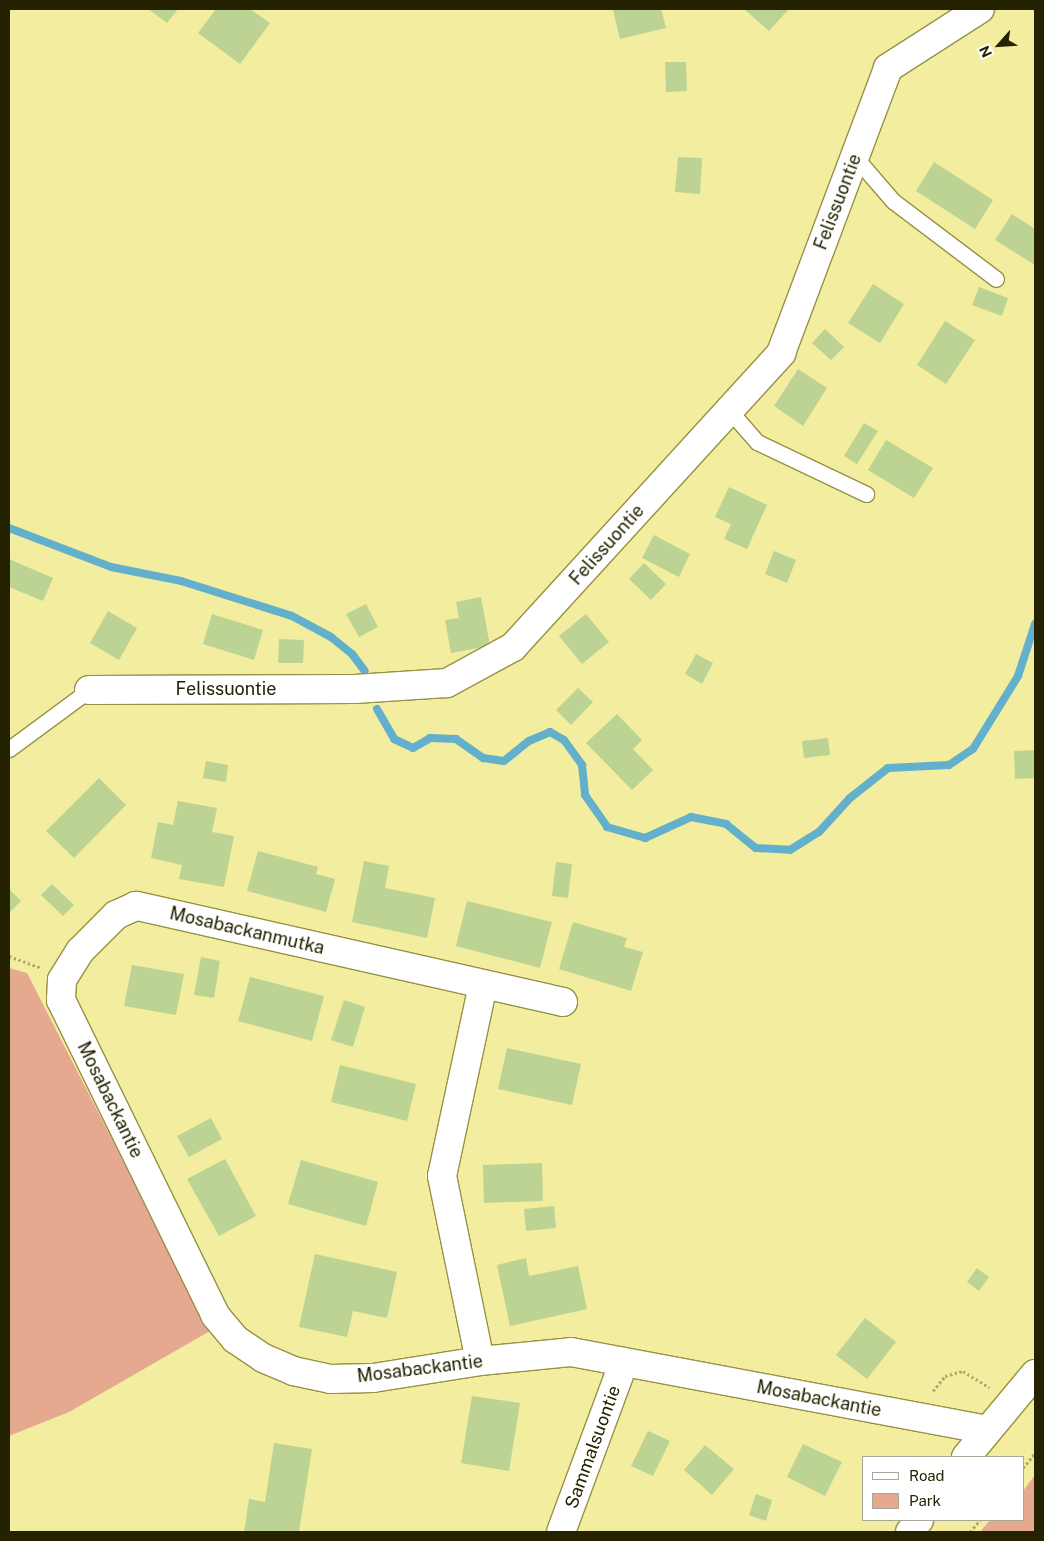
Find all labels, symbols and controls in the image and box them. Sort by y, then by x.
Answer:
north arrow [974,20,1024,70]
text: N [976,43,995,60]
street label: Felissuontie [810,151,866,253]
street label: Felissuontie [565,500,649,590]
street label: Felissuontie [176,678,276,700]
street label: Mosabackanmutka [167,903,327,959]
street label: Mosabackantie [73,1038,147,1162]
street label: Mosabackantie [356,1351,484,1387]
street label: Mosabackantie [755,1376,883,1422]
street label: Sammalsuontie [561,1382,625,1512]
legend [862,1456,1024,1521]
text: Road [909,1467,945,1484]
text: Park [909,1492,941,1509]

